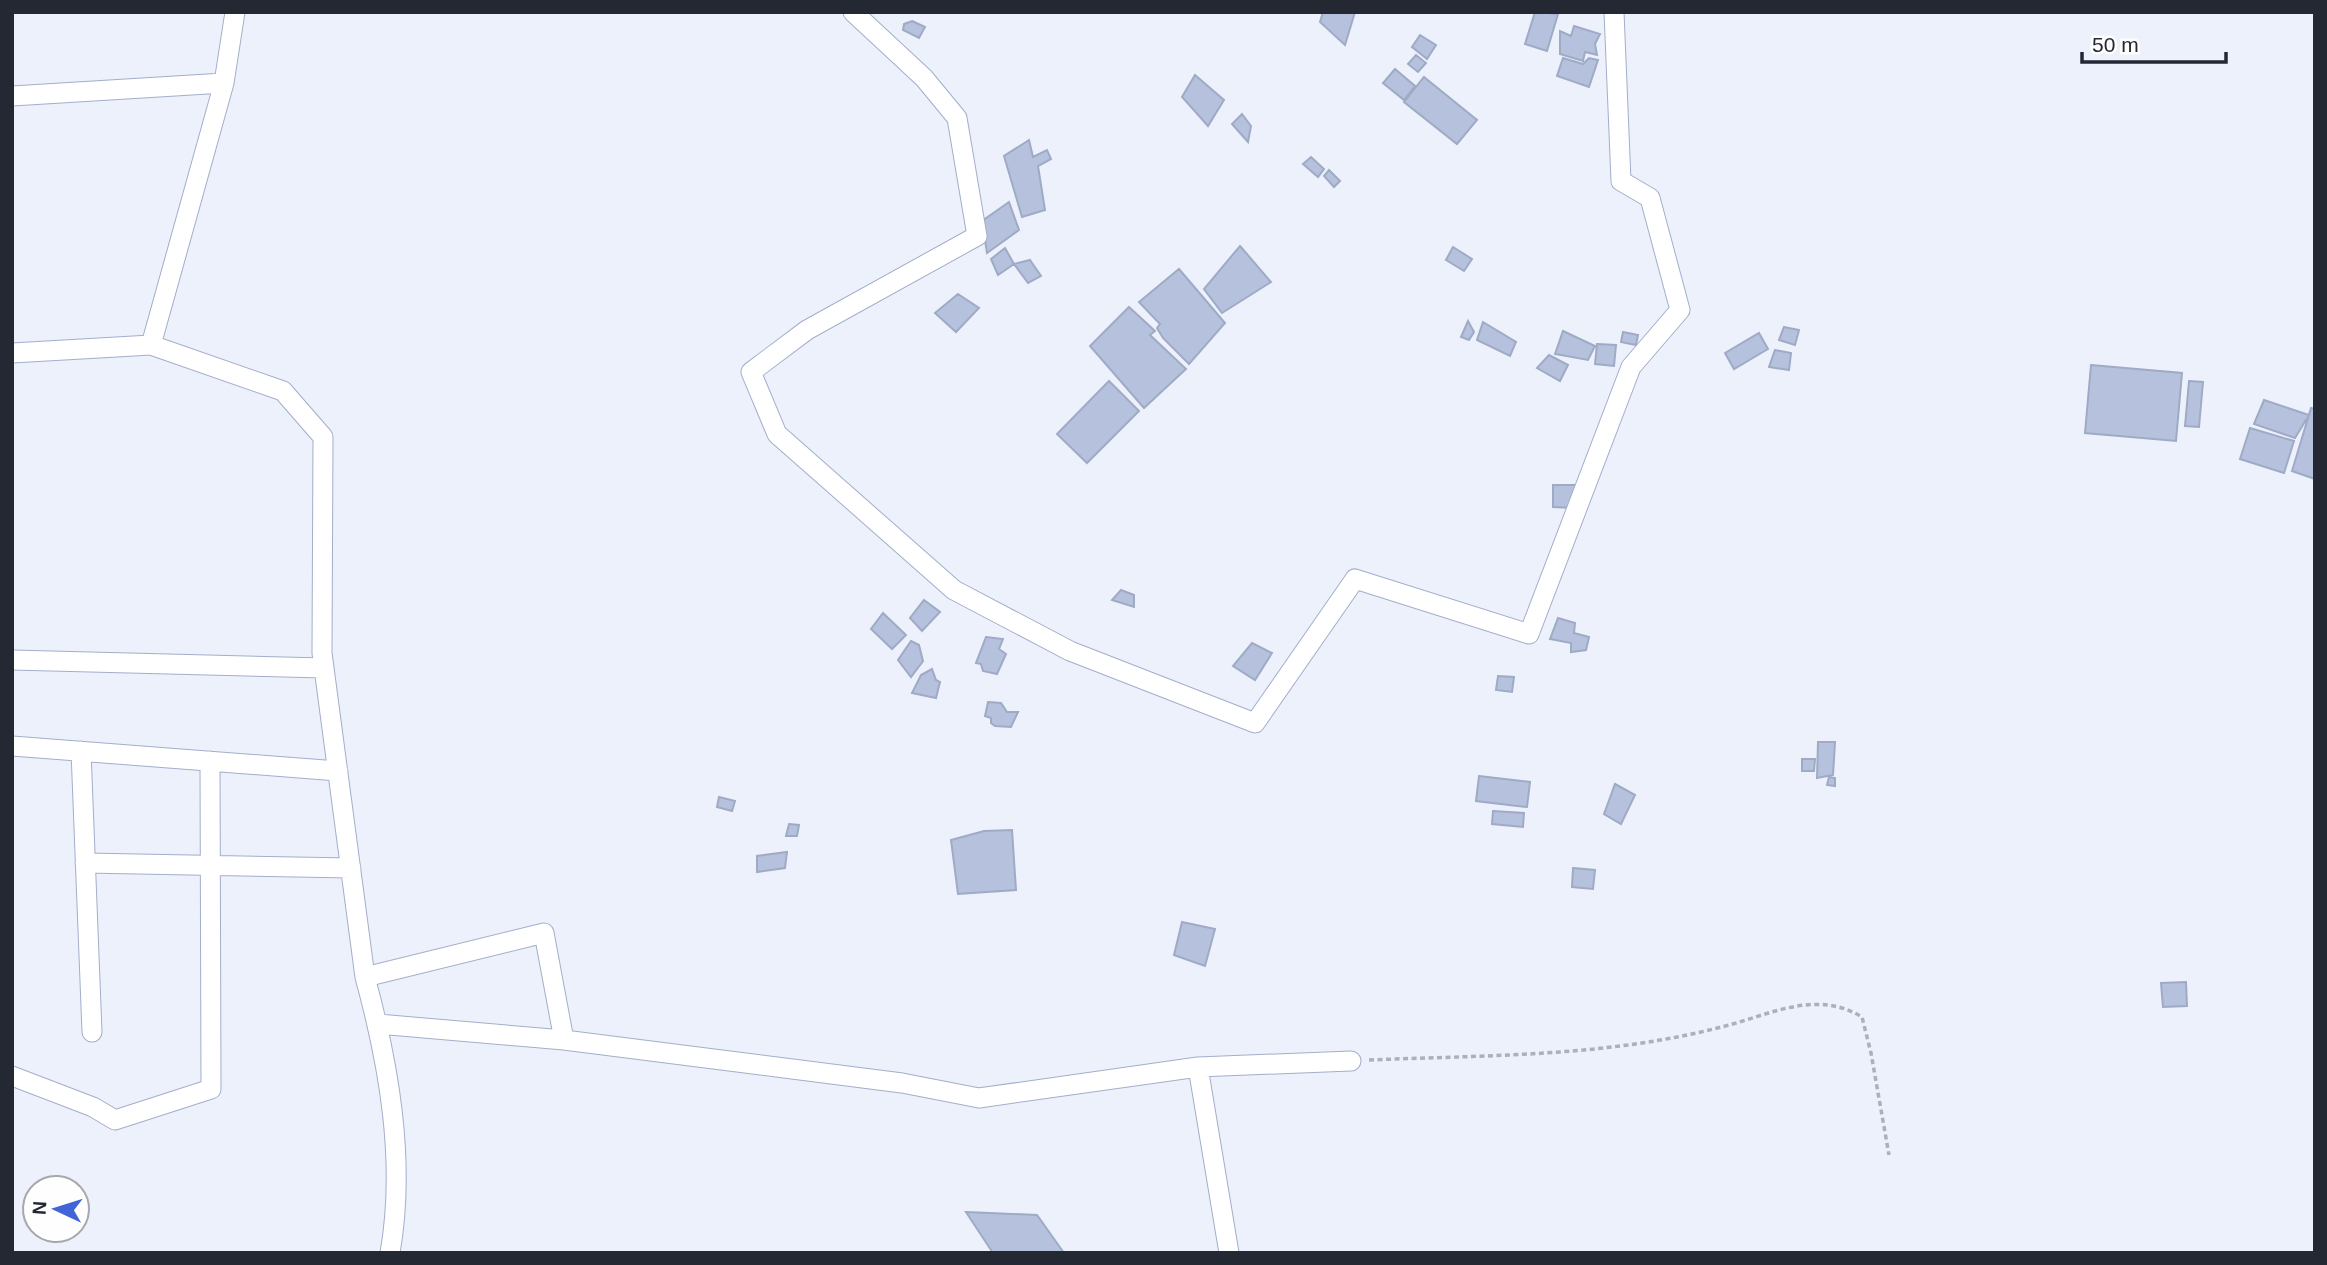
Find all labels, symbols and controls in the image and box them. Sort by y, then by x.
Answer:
scale bar [2082,21,2226,65]
text: 50 m [2092,33,2139,56]
north arrow [21,1174,91,1244]
text: N [29,1200,50,1215]

